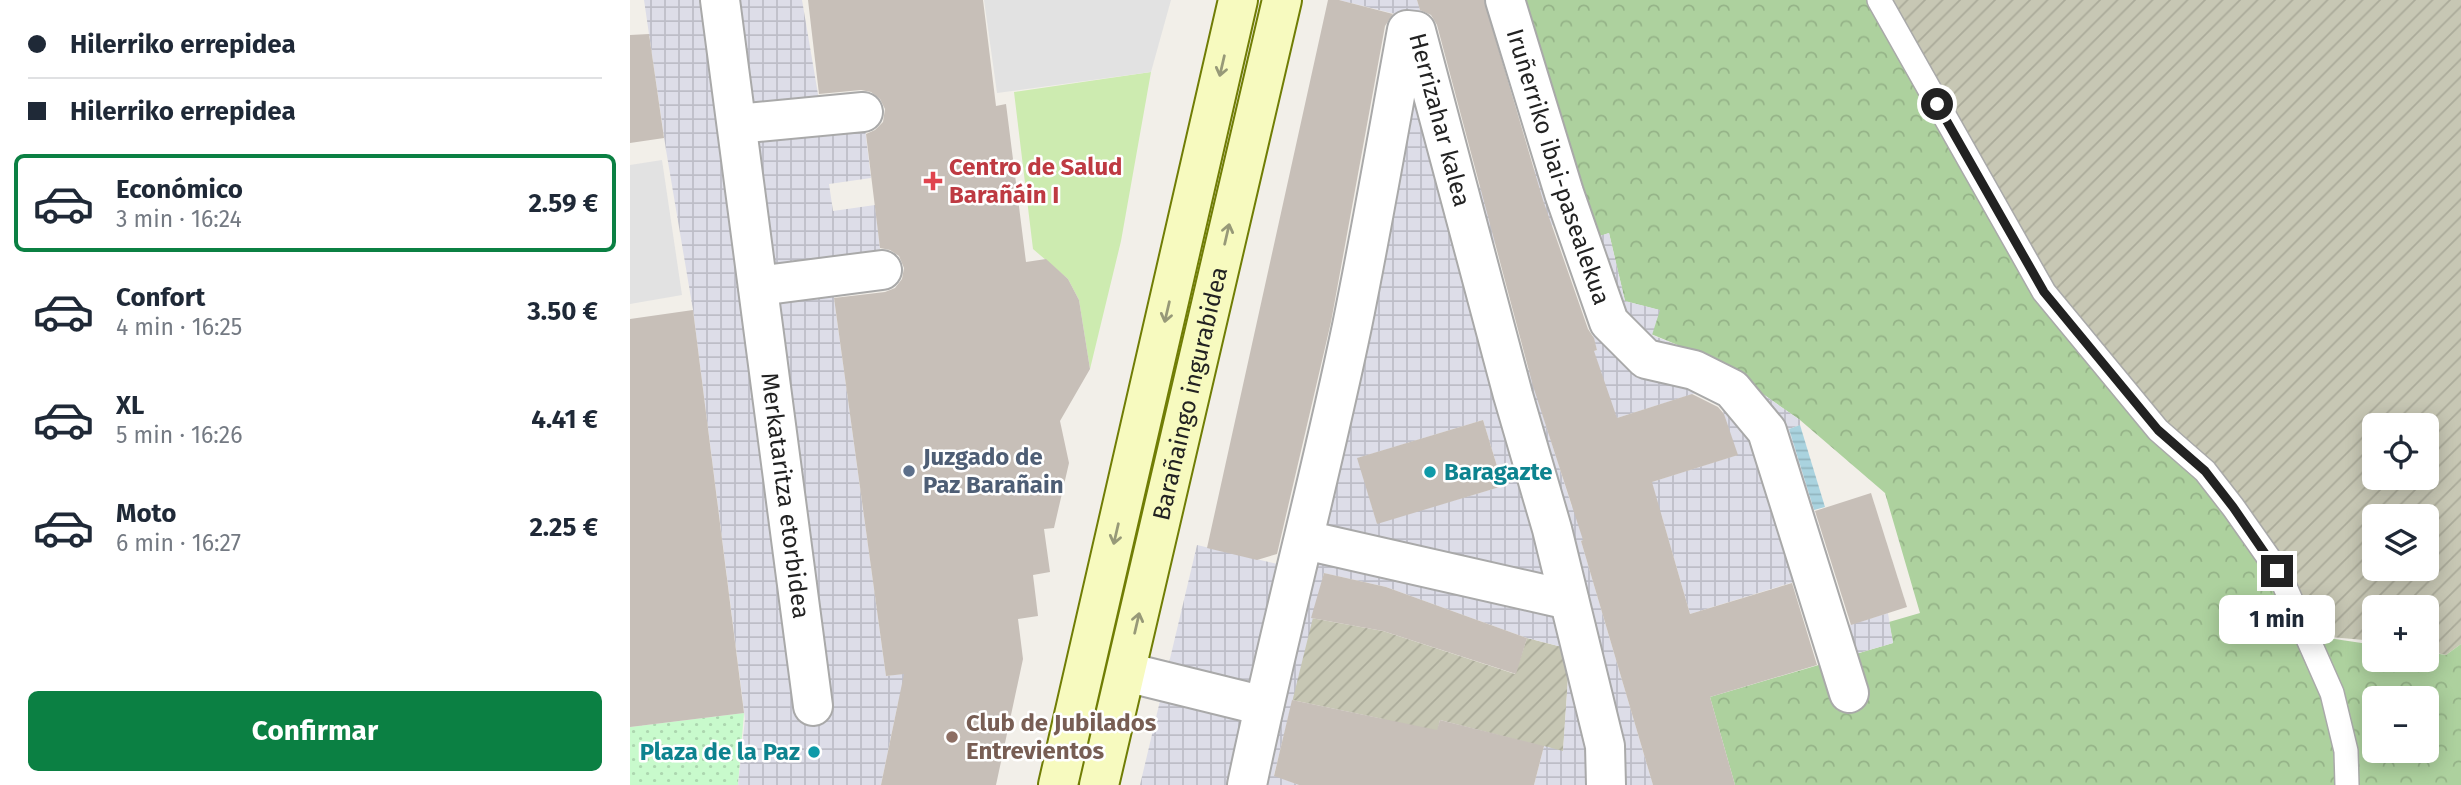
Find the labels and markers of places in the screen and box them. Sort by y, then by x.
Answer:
place label: Centro de Salud Barañáin I [949,153,1123,209]
marker: Centro de Salud Barañáin I [923,171,943,191]
place label: Juzgado de Paz Barañain [922,443,1064,499]
place label: Baragazte [1444,458,1553,486]
marker: Juzgado de Paz Barañain [901,463,917,479]
marker: Baragazte [1422,464,1438,480]
place label: Club de Jubilados Entrevientos [966,709,1157,765]
marker: Club de Jubilados Entrevientos [944,729,960,745]
place label: Plaza de la Paz [640,738,800,766]
marker: Plaza de la Paz [806,744,822,760]

